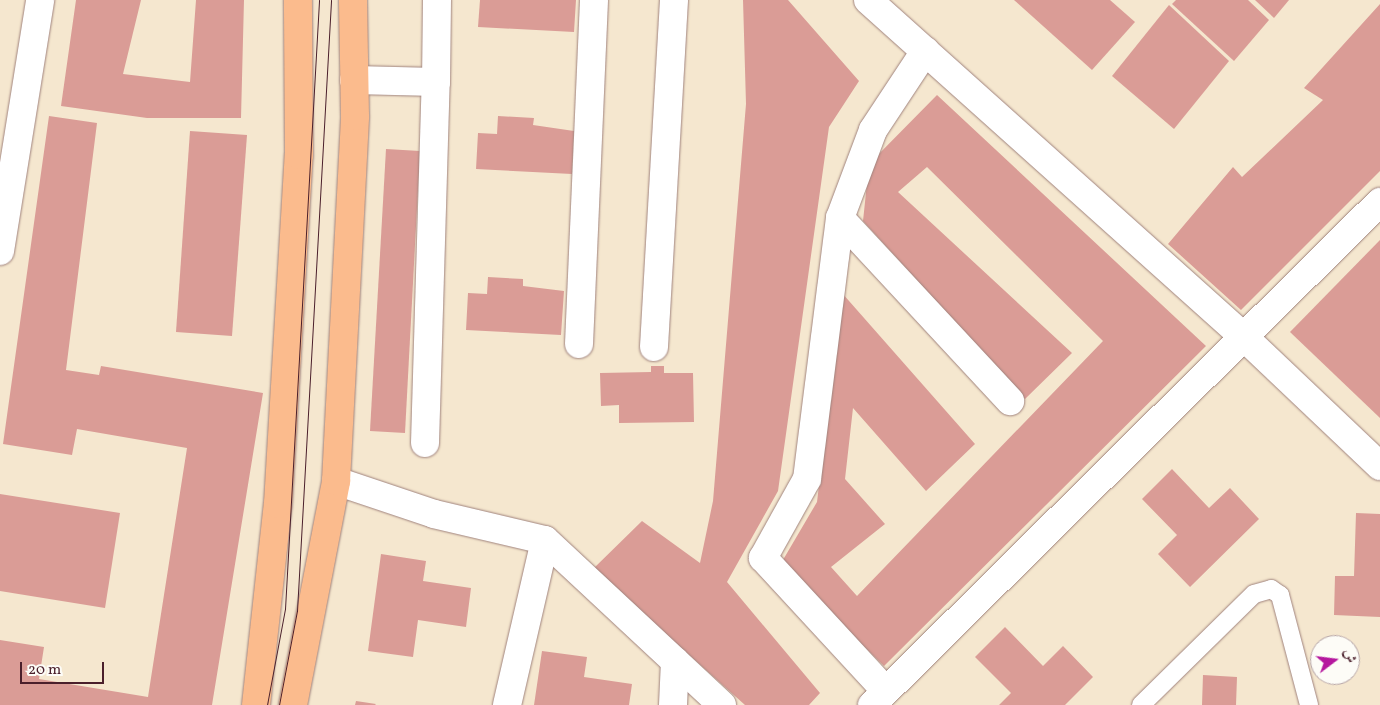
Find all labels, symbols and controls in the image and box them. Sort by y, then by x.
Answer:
north arrow [1310,635,1360,685]
text: ش [1338,647,1360,665]
scale bar [22,652,106,684]
text: 20 m [28,660,61,681]

